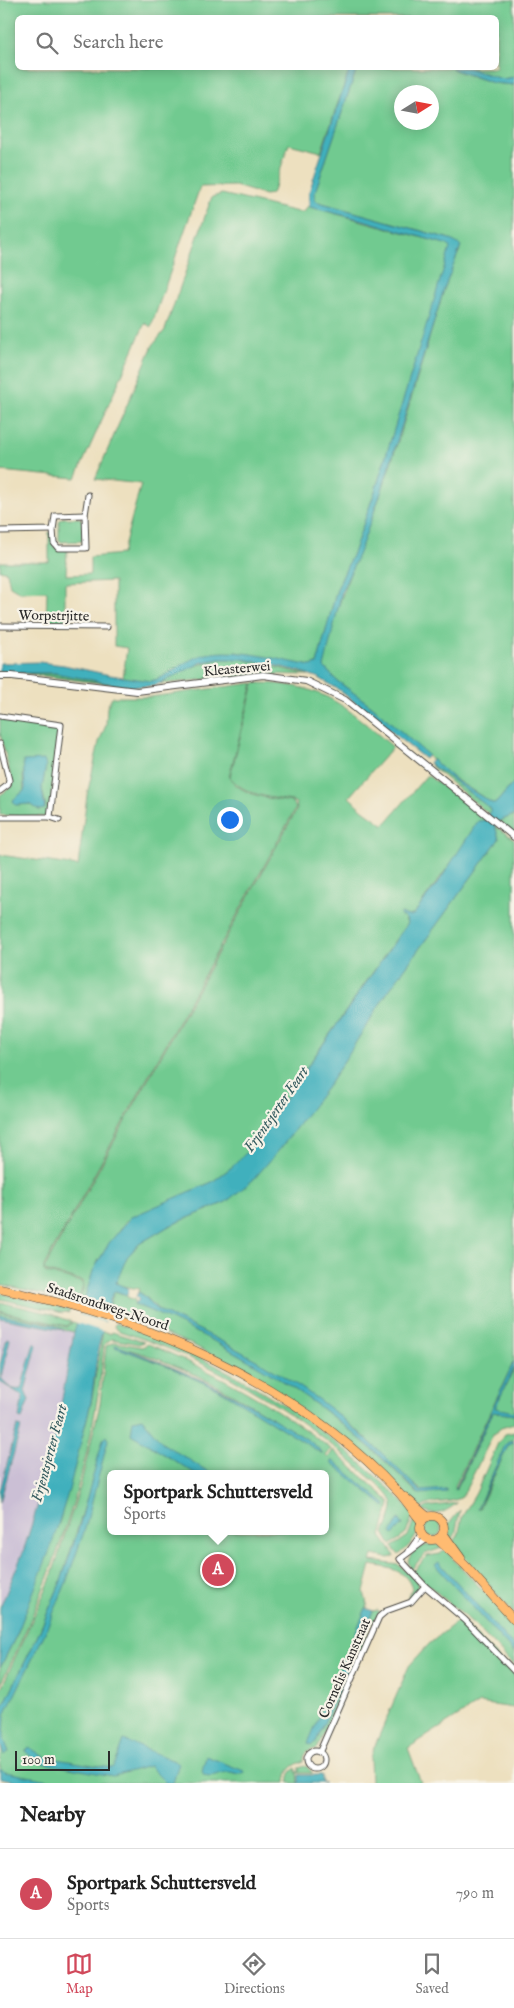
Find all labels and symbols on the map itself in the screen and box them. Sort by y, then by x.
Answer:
north arrow [394,85,439,130]
street label: Worpstrjitte [18,606,90,626]
street label: Kleasterwei [203,657,271,681]
your location [217,807,243,833]
water label: Frjentsjerter Feart [240,1062,314,1156]
street label: Stadsrondweg-Noord [45,1279,171,1335]
water label: Frjentsjerter Feart [27,1401,72,1504]
pin: A [202,1551,234,1589]
street label: Cornelis Kanstraat [315,1615,375,1721]
scale bar [15,1748,110,1771]

